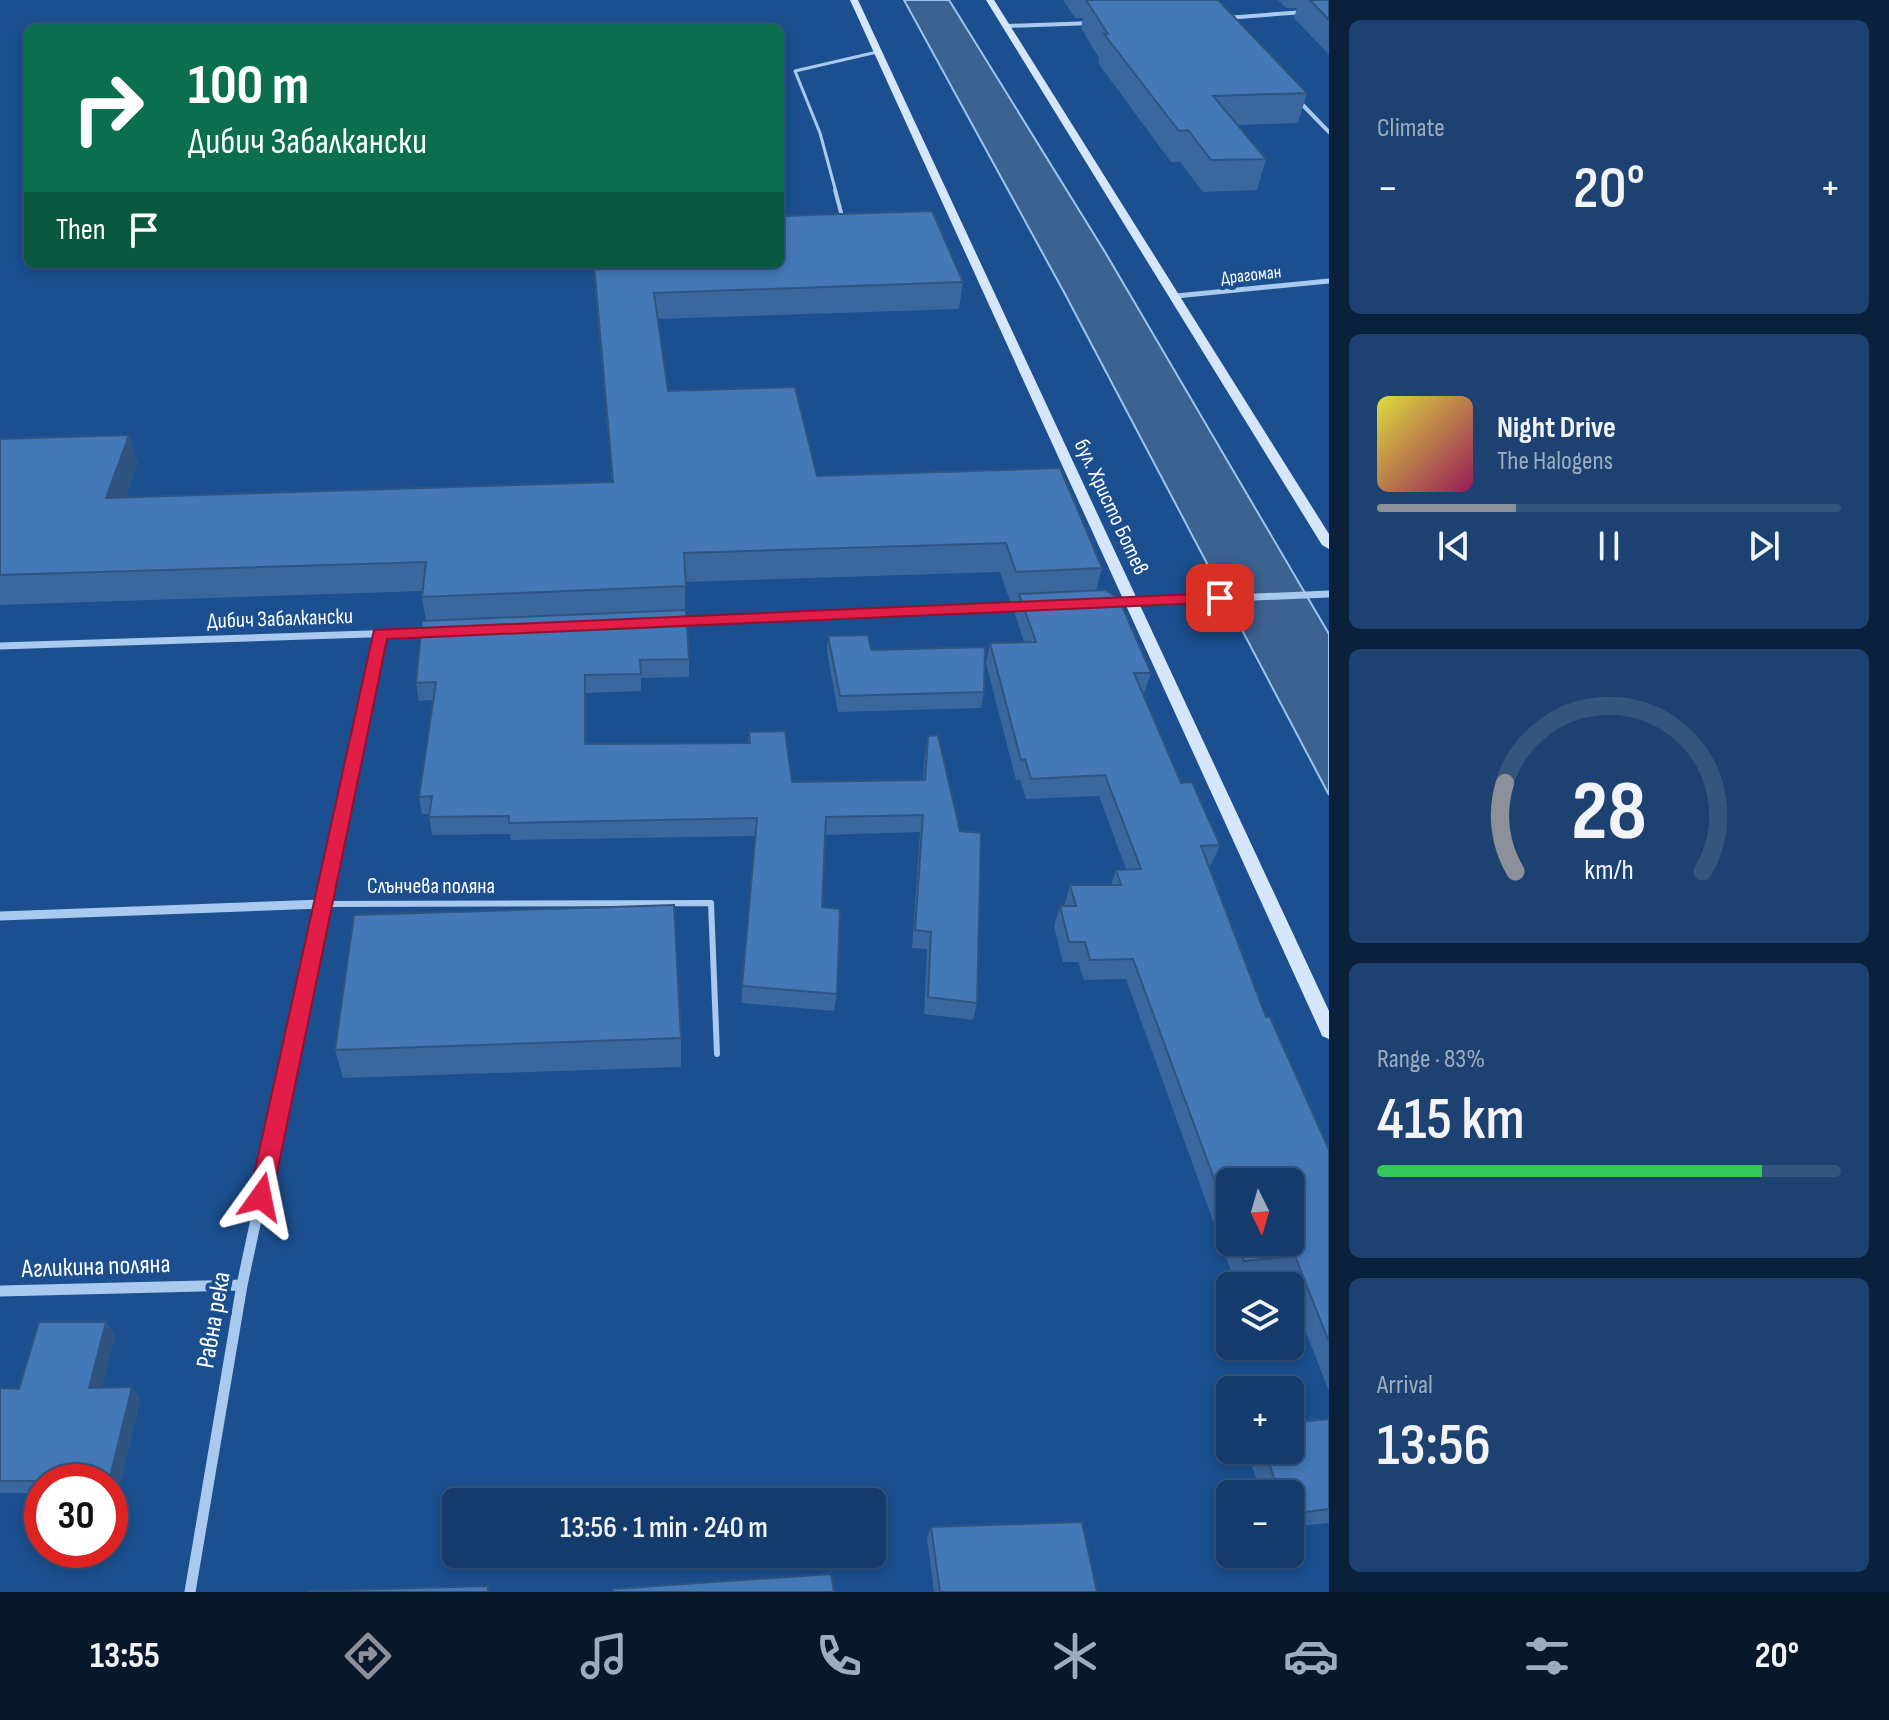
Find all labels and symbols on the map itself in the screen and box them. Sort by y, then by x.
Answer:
street label: Драгоман [1220,261,1282,289]
street label: бул. Христо Ботев [1068,435,1154,579]
pin [1186,564,1254,632]
street label: Дибич Забалкански [207,603,353,635]
street label: Слънчева поляна [367,873,495,900]
position arrow [219,1155,303,1239]
north arrow [1216,1168,1304,1256]
street label: Агликина поляна [20,1249,171,1285]
street label: Равна река [190,1269,238,1371]
speed limit sign: 30 [24,1464,128,1568]

